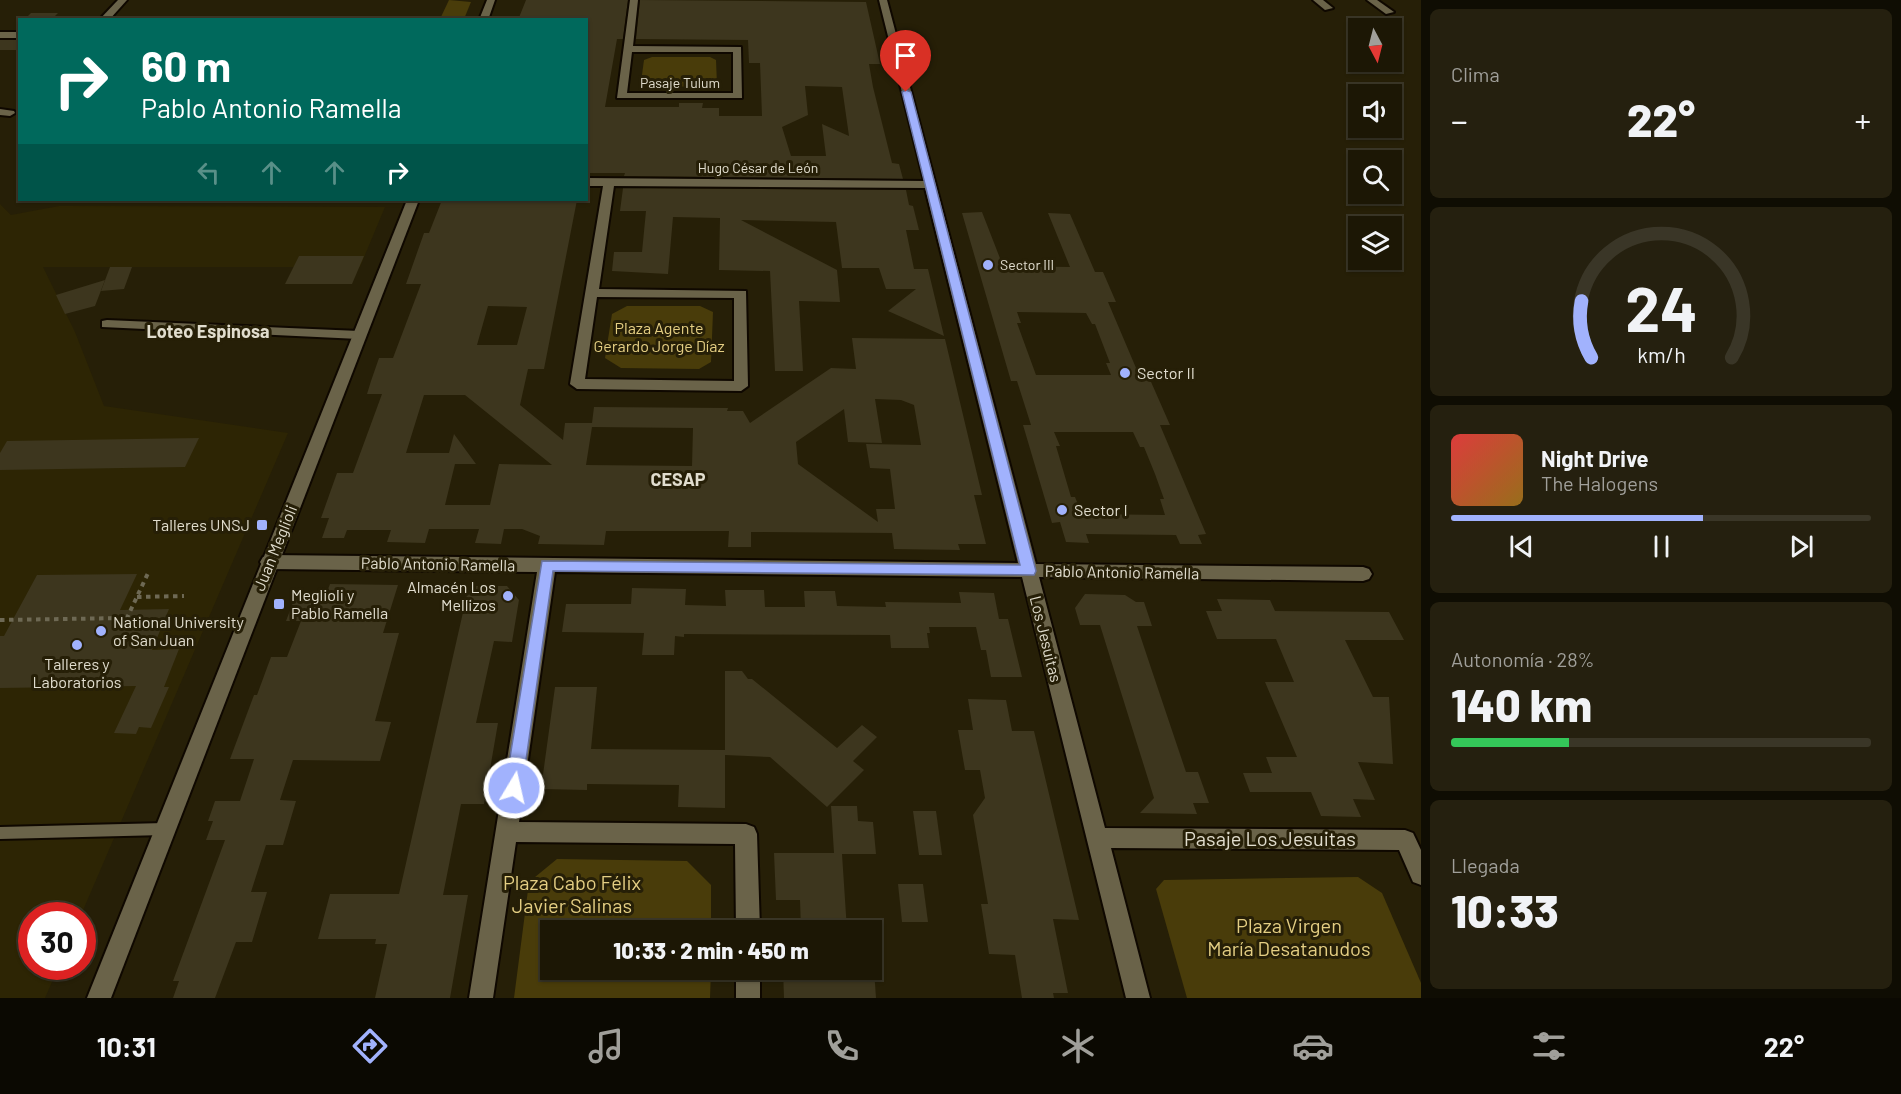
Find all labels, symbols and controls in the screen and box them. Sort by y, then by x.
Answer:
north arrow [1348,18,1402,72]
map controls [1348,18,1402,270]
pin [880,30,931,92]
icon: arrive [889,39,922,72]
text: 60 m [141,40,231,90]
icon: right [42,42,120,120]
text: Clima [1451,62,1500,86]
street label: Pasaje Tulum [640,74,720,91]
button: sound [1348,84,1402,138]
text: Pablo Antonio Ramella [141,91,401,123]
text: 22° [1627,92,1695,146]
text: − [1451,100,1468,140]
text: + [1854,100,1871,140]
button: search [1348,150,1402,204]
icon: left [192,156,225,189]
icon: ahead [255,156,288,189]
icon: ahead [318,156,351,189]
icon: right [381,156,414,189]
street label: Hugo César de León [698,159,818,176]
button: layers [1348,216,1402,270]
place label: Sector III [1000,256,1054,273]
marker: Sector III [981,258,995,272]
text: 24 [1625,270,1697,344]
park label: Plaza Agente Gerardo Jorge Díaz [593,318,725,355]
district label: Loteo Espinosa [147,320,269,342]
text: km/h [1637,343,1685,368]
place label: Sector II [1137,363,1195,382]
marker: Sector II [1118,366,1132,380]
text: Night Drive [1541,445,1649,471]
district label: CESAP [651,468,706,490]
text: The Halogens [1541,471,1658,495]
place label: Sector I [1074,500,1128,519]
street label: Juan Meglioli [249,502,300,593]
marker: Sector I [1055,503,1069,517]
place label: Talleres UNSJ [152,515,250,534]
marker: Talleres UNSJ [255,518,269,532]
icon: previous [1505,530,1538,563]
icon: pause [1645,530,1678,563]
icon: next [1785,530,1818,563]
street label: Pablo Antonio Ramella [361,553,515,574]
street label: Pablo Antonio Ramella [1045,561,1199,582]
place label: Almacén Los Mellizos [407,577,496,614]
place label: Meglioli y Pablo Ramella [291,585,388,622]
marker: Almacén Los Mellizos [501,589,515,603]
street label: Los Jesuitas [1027,594,1066,684]
marker: Meglioli y Pablo Ramella [272,597,286,611]
place label: National University of San Juan [113,612,245,649]
marker: National University of San Juan [94,624,108,638]
marker: Talleres y Laboratorios [70,638,84,652]
text: Autonomía · 28% [1451,647,1595,671]
place label: Talleres y Laboratorios [32,654,122,691]
text: 140 km [1451,677,1592,731]
position arrow [482,756,546,820]
street label: Pasaje Los Jesuitas [1184,826,1356,850]
text: Llegada [1451,853,1520,877]
park label: Plaza Cabo Félix Javier Salinas [503,870,642,917]
text: 10:33 [1451,883,1559,937]
speed limit sign: 30 [18,902,96,980]
park label: Plaza Virgen María Desatanudos [1207,913,1371,960]
text: 10:33 · 2 min · 450 m [613,937,809,963]
icon: directions [349,1025,391,1067]
icon: music [585,1025,627,1067]
icon: phone [821,1025,863,1067]
icon: climate [1057,1025,1099,1067]
icon: car [1292,1025,1334,1067]
icon: filters [1528,1025,1570,1067]
text: 10:31 [97,1030,156,1062]
text: 22° [1764,1030,1804,1062]

